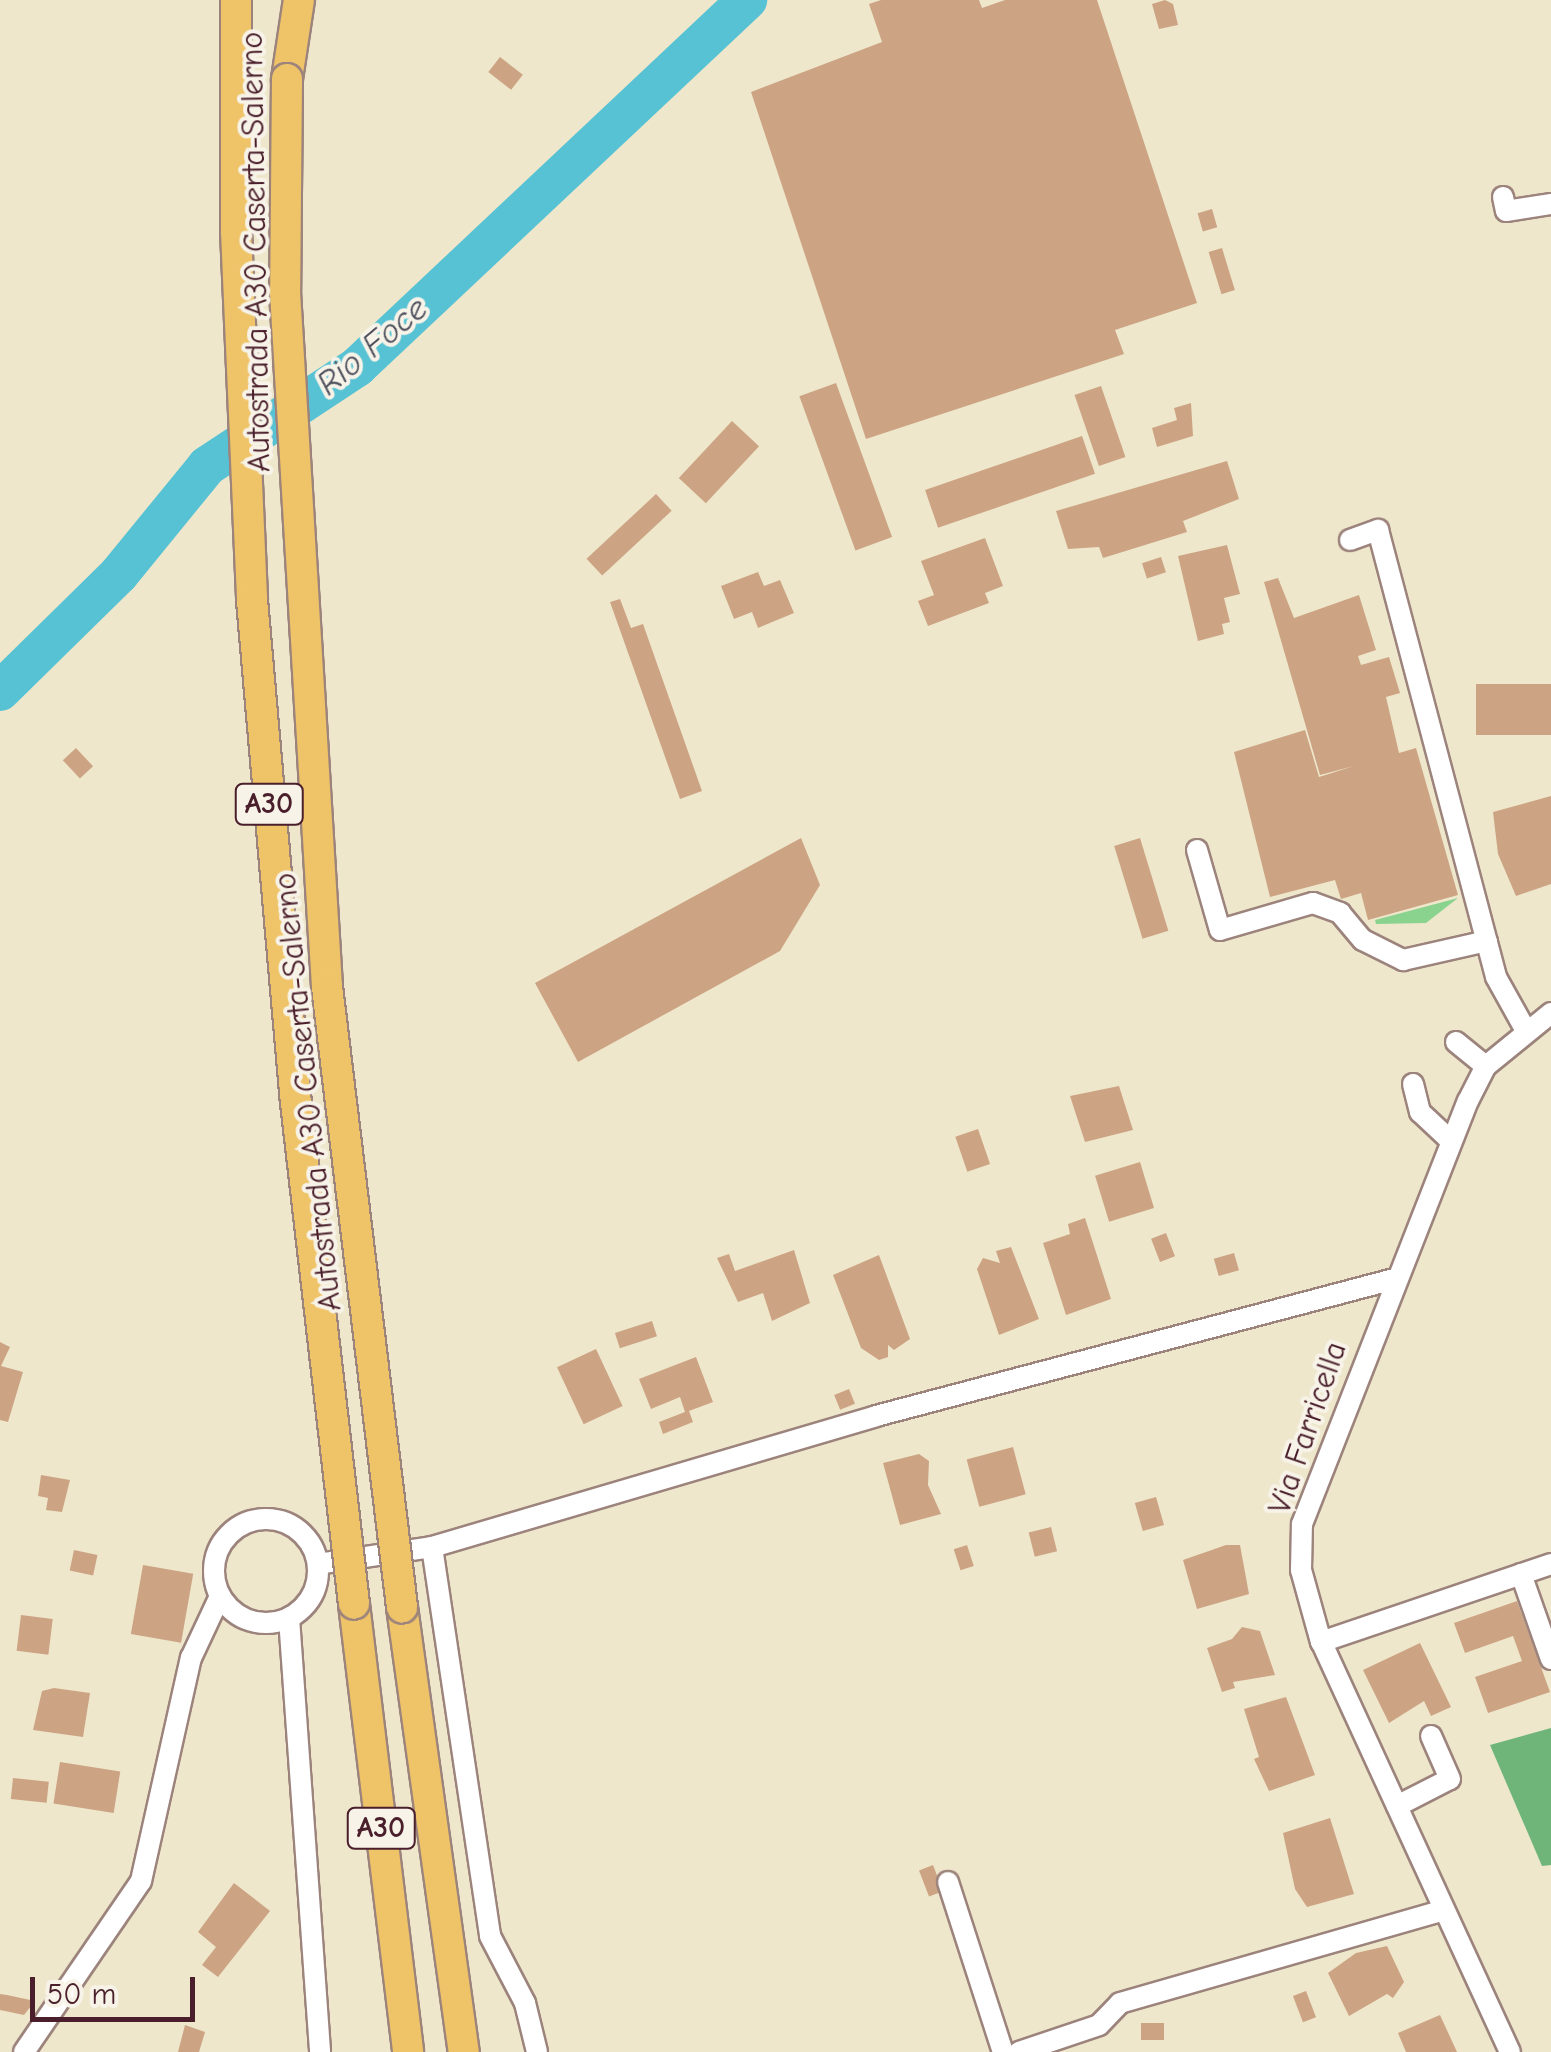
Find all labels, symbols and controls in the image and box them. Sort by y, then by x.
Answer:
street label: Autostrada A30 Caserta-Salerno [233,32,279,472]
water label: Rio Foce [308,287,436,405]
road number: A30 [234,779,304,829]
street label: Autostrada A30 Caserta-Salerno [266,871,350,1313]
street label: Via Farricella [1261,1337,1355,1519]
road number: A30 [346,1803,416,1853]
scale bar [35,1957,200,2019]
text: 50 m [47,1977,116,2012]

